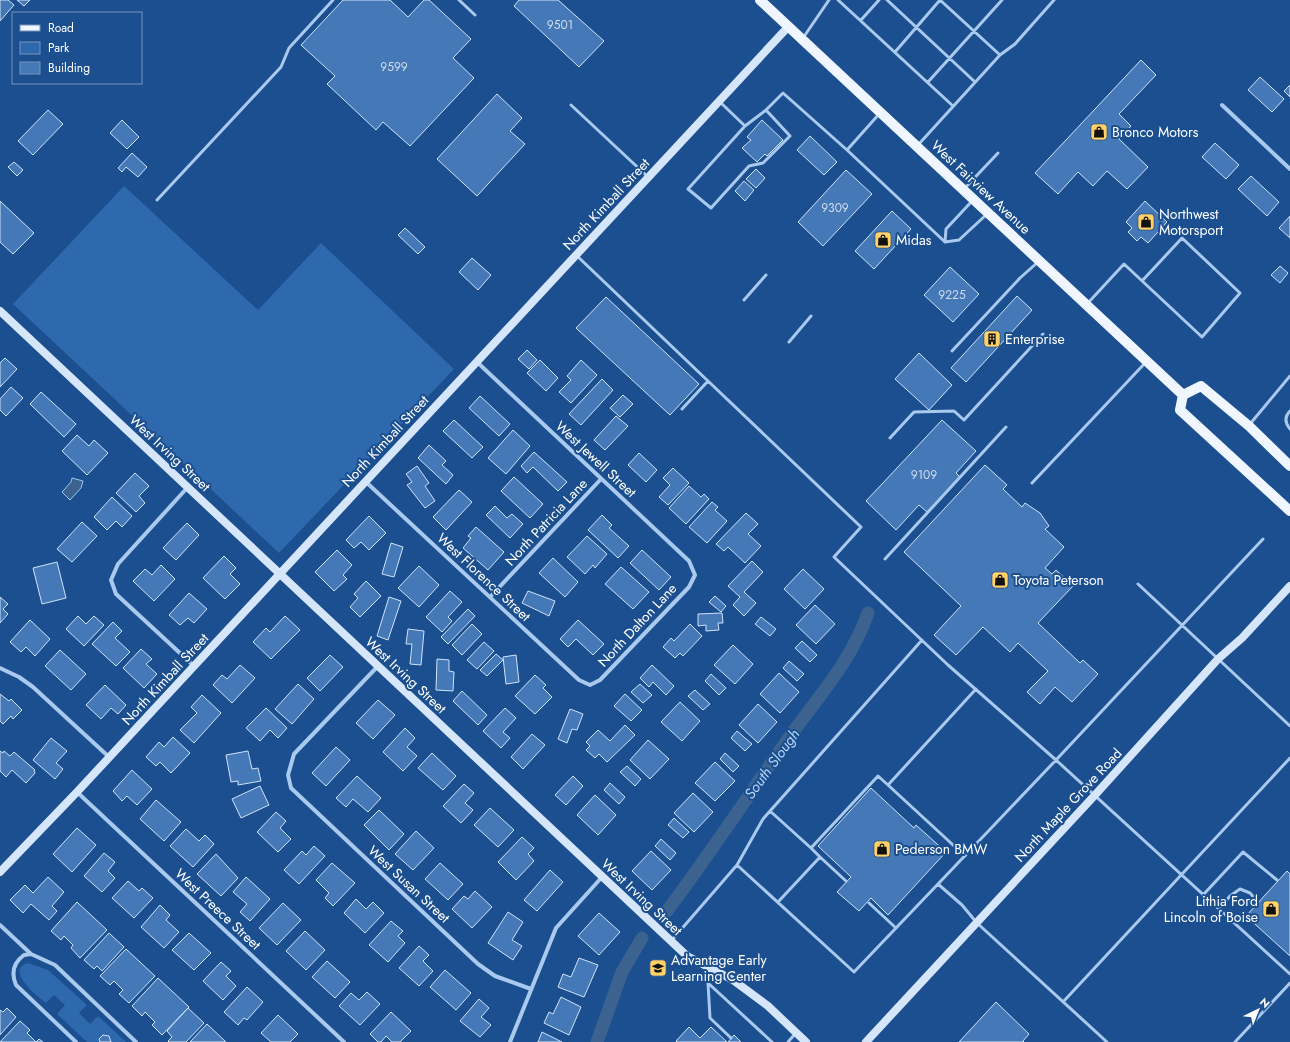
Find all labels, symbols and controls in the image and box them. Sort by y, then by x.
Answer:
legend [12,12,142,84]
house number: 9501 [547,16,573,34]
text: Road [48,19,74,37]
text: Park [48,39,70,57]
house number: 9599 [380,58,408,76]
text: Building [48,59,90,77]
shop icon: Bronco Motors [1089,122,1109,142]
place label: Bronco Motors [1112,122,1199,142]
street label: West Fairview Avenue [927,136,1035,238]
street label: North Kimball Street [558,153,654,254]
house number: 9309 [821,199,849,217]
place label: Northwest Motorsport [1159,204,1224,240]
shop icon: Northwest Motorsport [1136,212,1156,232]
shop icon: Midas [873,230,893,250]
place label: Midas [896,230,932,250]
house number: 9225 [938,286,966,304]
building icon: Enterprise [982,329,1002,349]
place label: Enterprise [1005,329,1065,349]
street label: North Kimball Street [337,390,433,491]
street label: West Irving Street [125,410,216,496]
street label: West Jewell Street [551,416,641,502]
house number: 9109 [911,466,937,484]
street label: North Patricia Lane [500,474,592,570]
street label: West Florence Street [433,528,536,626]
shop icon: Toyota Peterson [990,570,1010,590]
place label: Toyota Peterson [1013,570,1104,590]
street label: North Dalton Lane [593,579,681,671]
street label: North Kimball Street [117,628,213,729]
street label: West Irving Street [361,632,452,718]
water label: South Slough [739,724,805,804]
street label: North Maple Grove Road [1010,744,1126,866]
shop icon: Pederson BMW [872,839,892,859]
place label: Pederson BMW [895,839,987,859]
street label: West Susan Street [364,841,455,928]
street label: West Irving Street [597,854,688,940]
street label: West Preece Street [171,864,266,955]
place label: Lithia Ford Lincoln of Boise [1164,891,1258,927]
shop icon: Lithia Ford Lincoln of Boise [1261,899,1281,919]
place label: Advantage Early Learning Center [671,950,767,986]
school or university icon: Advantage Early Learning Center [648,958,668,978]
north arrow [1238,990,1278,1030]
text: N [1256,994,1273,1012]

